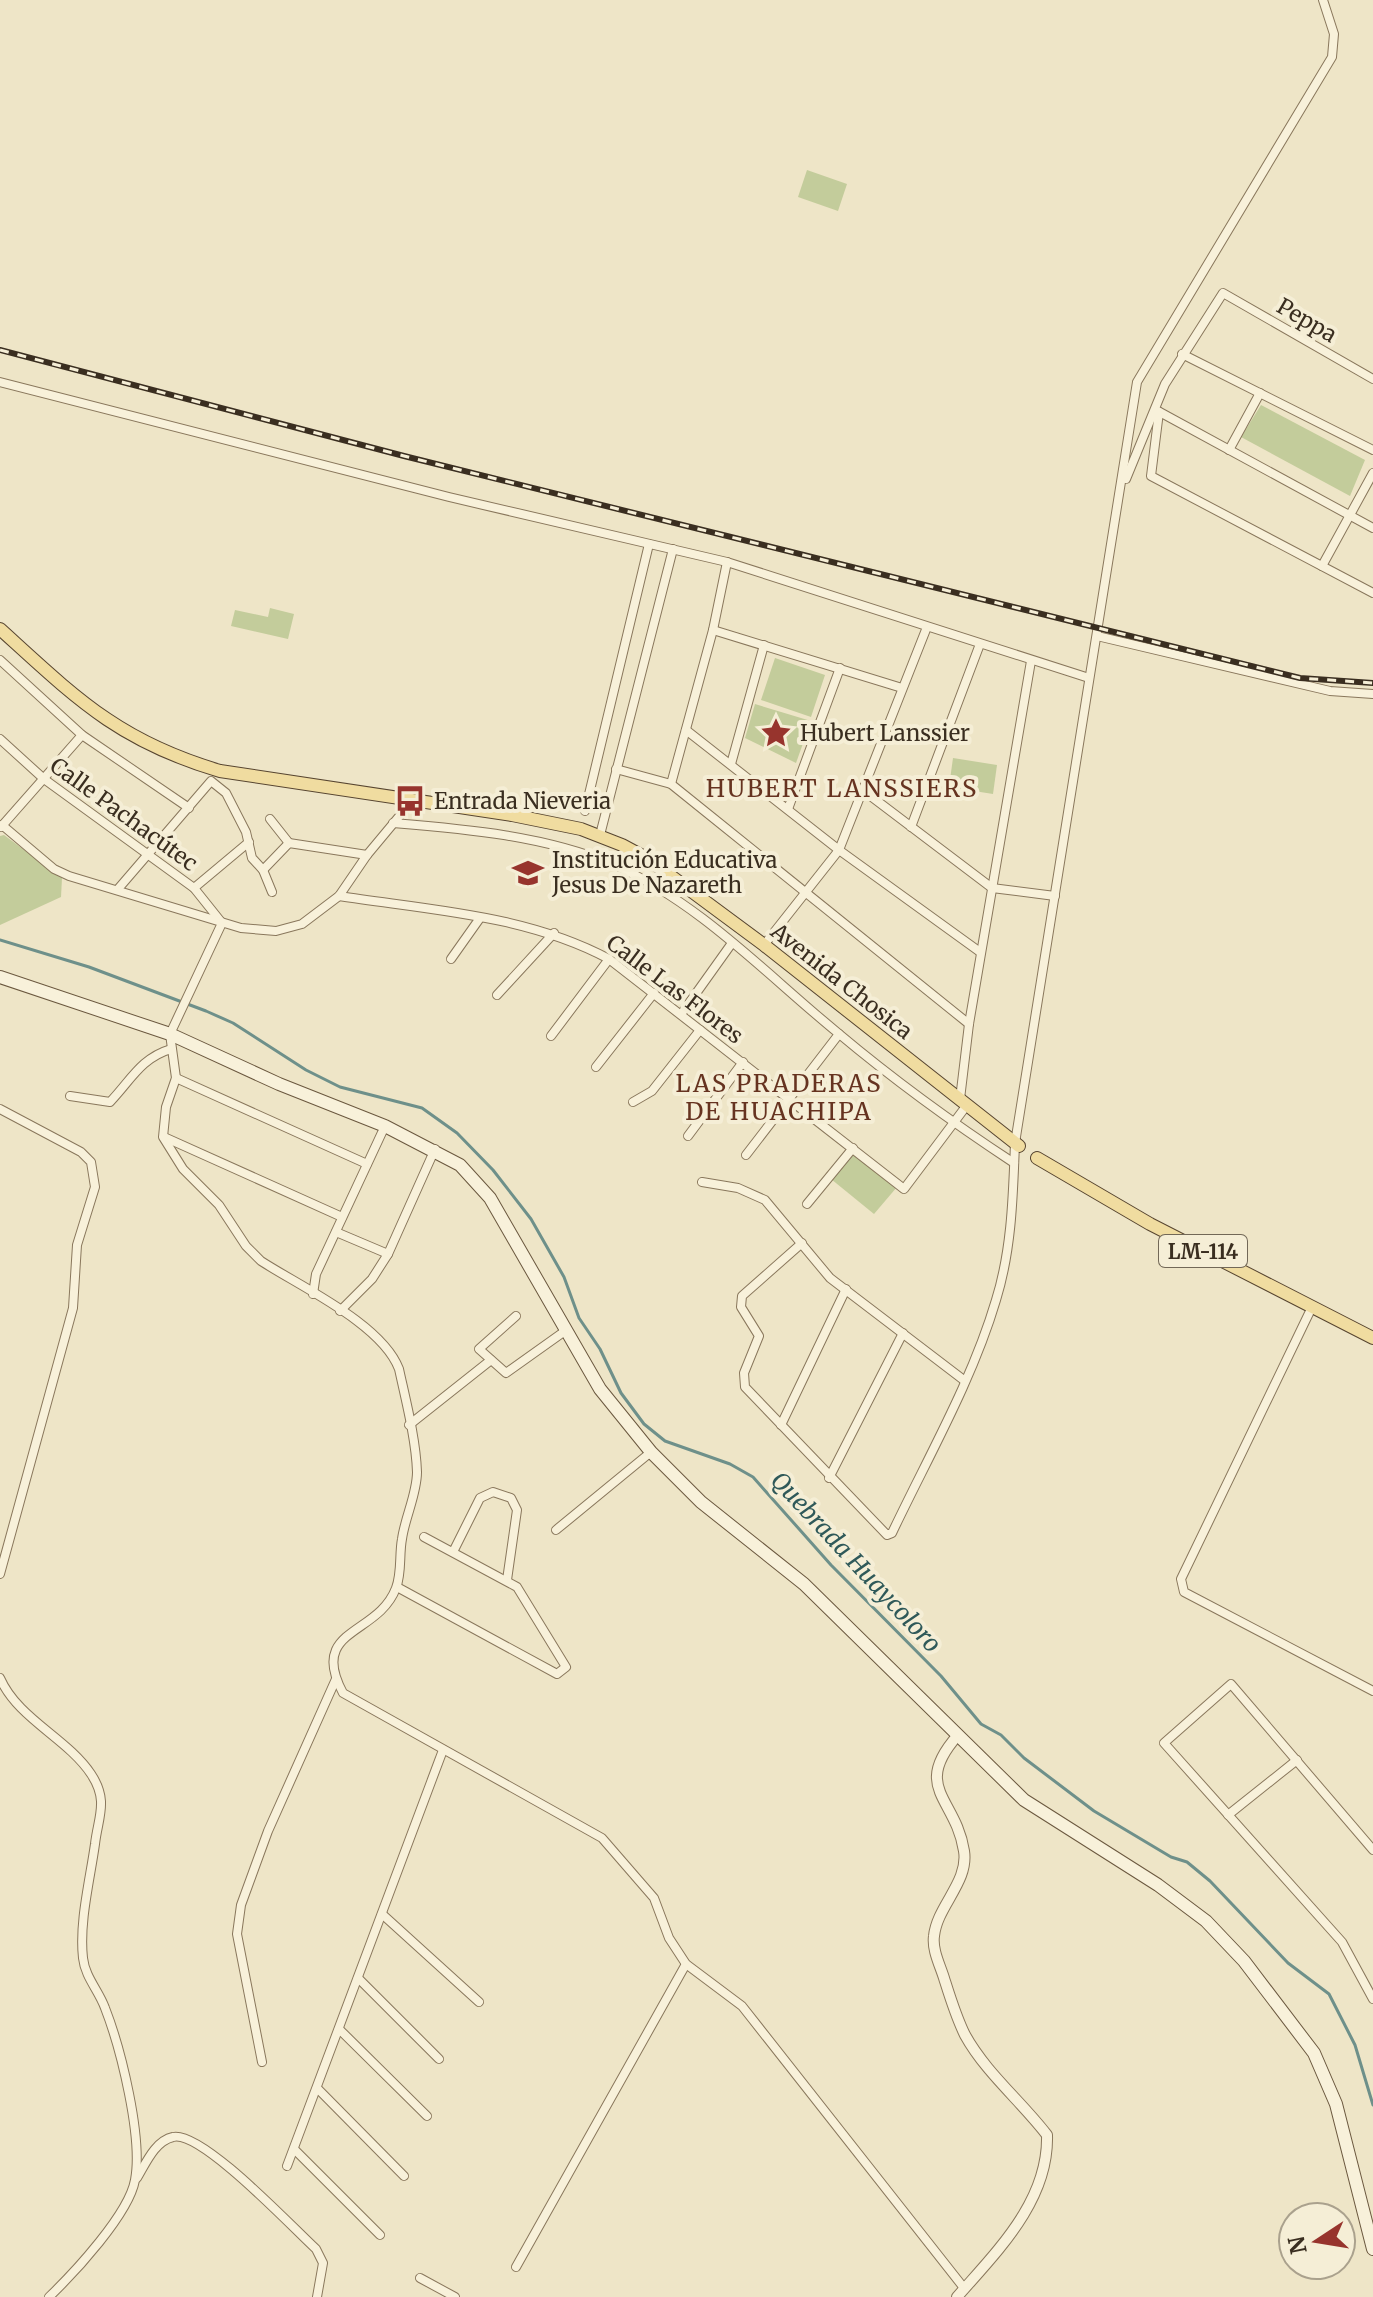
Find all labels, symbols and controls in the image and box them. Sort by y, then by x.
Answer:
street label: Peppa [1272,292,1342,348]
place icon: Hubert Lanssier [759,716,793,750]
place label: Hubert Lanssier [800,719,970,747]
street label: Calle Pachacútec [45,751,203,877]
district label: HUBERT LANSSIERS [706,773,978,804]
bus stop icon: Entrada Nieveria [393,784,427,818]
place label: Entrada Nieveria [434,787,611,815]
place label: Institución Educativa Jesus De Nazareth [551,846,777,899]
school or university icon: Institución Educativa Jesus De Nazareth [511,856,545,890]
street label: Avenida Chosica [765,916,919,1045]
street label: Calle Las Flores [601,929,749,1049]
district label: LAS PRADERAS DE HUACHIPA [675,1068,883,1127]
road number: LM-114 [1159,1235,1247,1267]
water label: Quebrada Huaycoloro [764,1465,948,1659]
north arrow [1277,2201,1357,2281]
text: N [1282,2233,1313,2257]

